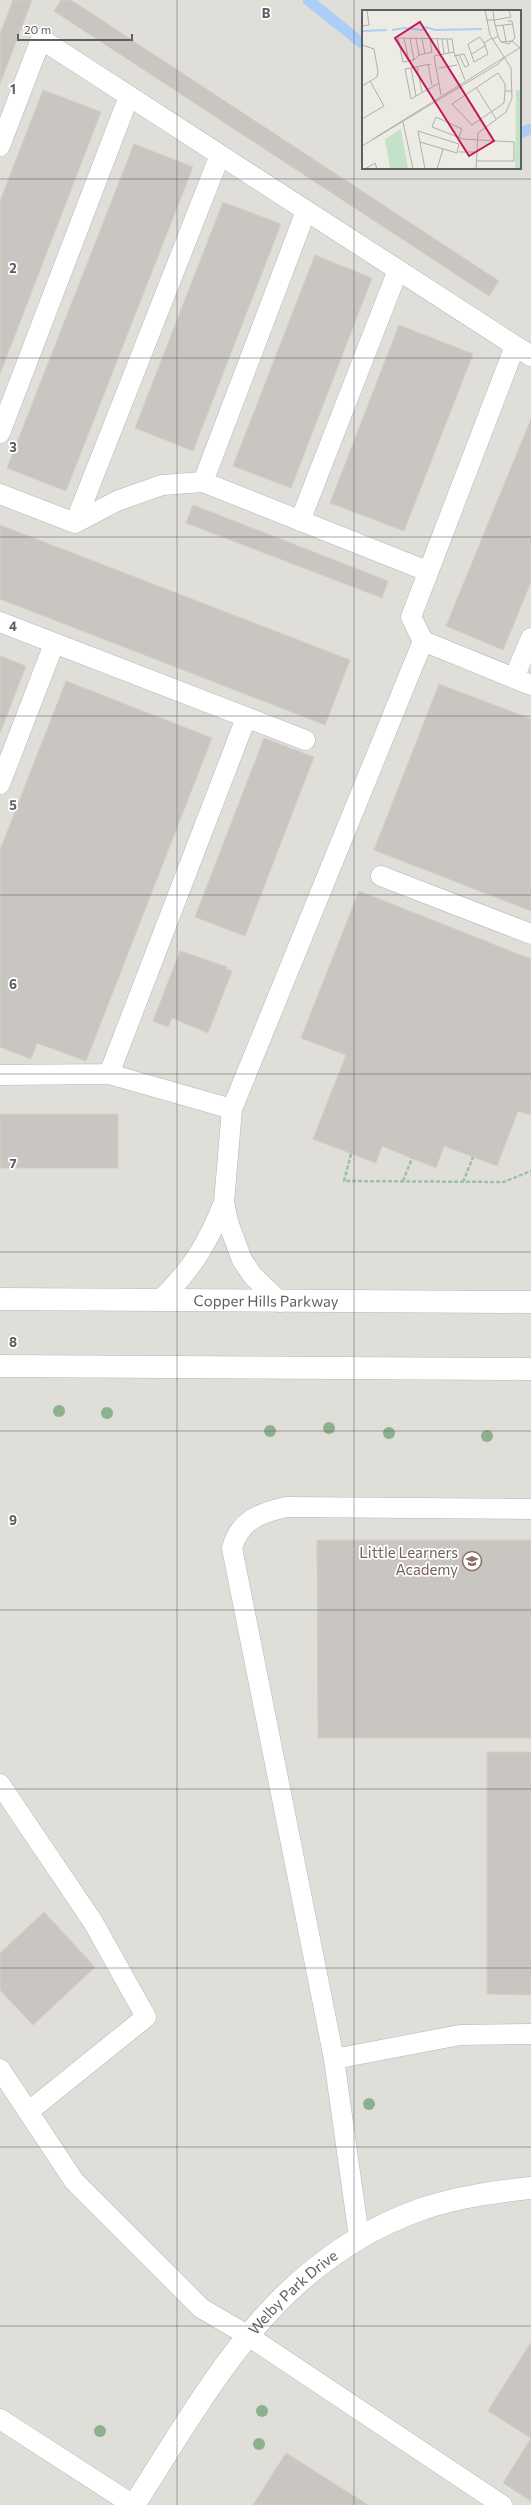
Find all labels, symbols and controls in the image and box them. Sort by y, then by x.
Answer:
text: B [262,5,271,21]
inset map [362,10,521,169]
scale bar [18,16,132,42]
text: 20 m [24,22,51,36]
text: 1 [10,81,16,97]
text: 2 [9,260,17,276]
text: 3 [9,439,17,455]
text: 4 [9,618,17,634]
text: 5 [9,797,17,813]
text: 6 [9,976,17,992]
text: 7 [9,1155,17,1171]
street label: Copper Hills Parkway [193,1291,339,1310]
text: 8 [9,1334,17,1350]
text: 9 [9,1512,17,1528]
place label: Little Learners Academy [359,1543,458,1578]
school or university icon: Little Learners Academy [461,1550,483,1572]
street label: Welby Park Drive [244,2246,341,2338]

